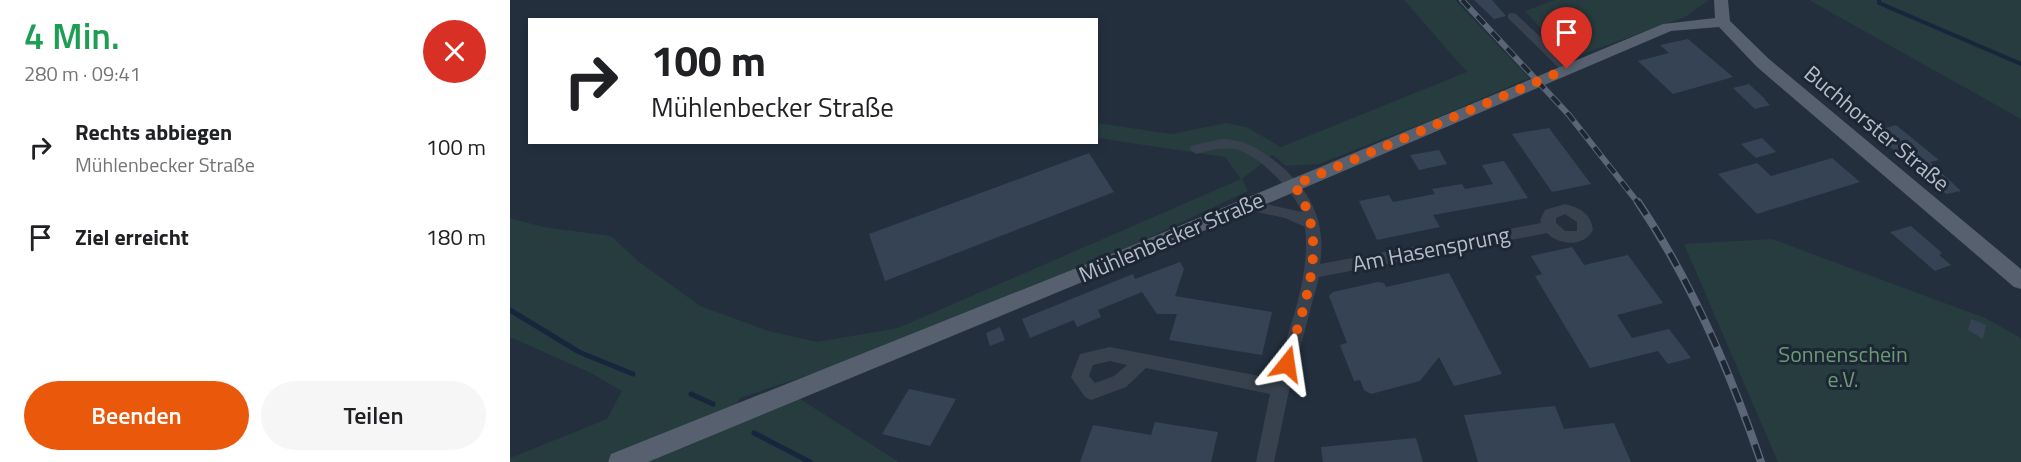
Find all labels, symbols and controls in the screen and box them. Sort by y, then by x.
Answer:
pin [1541,7,1592,69]
text: 4 Min. [24,8,120,63]
icon: arrive [1550,16,1583,49]
button: close [423,20,486,83]
text: 100 m [651,28,766,92]
icon: right [552,42,630,120]
street label: Buchhorster Straße [1797,57,1957,199]
text: 280 m · 09:41 [24,58,141,89]
text: Mühlenbecker Straße [651,86,894,127]
text: Rechts abbiegen [75,115,232,149]
text: 100 m [426,130,486,164]
icon: right [24,131,57,164]
text: Mühlenbecker Straße [75,149,255,180]
street label: Mühlenbecker Straße [1073,183,1269,291]
street label: Am Hasensprung [1349,217,1513,281]
text: Ziel erreicht [75,220,189,254]
text: 180 m [426,220,486,254]
icon: arrive [24,221,57,254]
position arrow [1255,332,1319,396]
park label: Sonnenschein e.V. [1778,337,1908,396]
button: Beenden [24,381,249,450]
button: Teilen [261,381,486,450]

